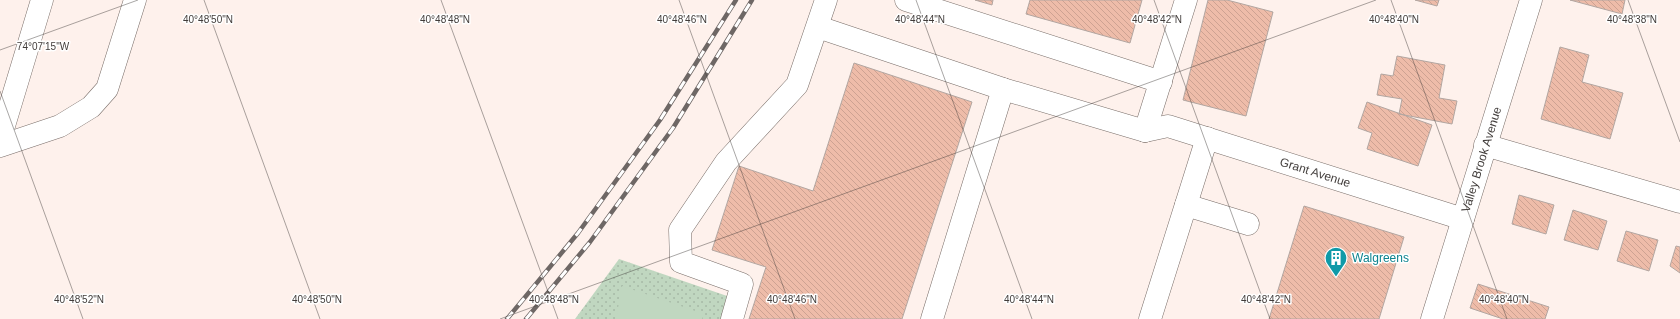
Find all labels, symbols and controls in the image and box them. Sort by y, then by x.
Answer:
text: 40°48'50"N [183,14,233,25]
text: 40°48'48"N [420,14,470,25]
text: 40°48'46"N [657,14,707,25]
text: 40°48'44"N [895,14,945,25]
text: 40°48'42"N [1132,14,1182,25]
text: 40°48'40"N [1369,14,1419,25]
text: 40°48'38"N [1607,14,1657,25]
text: 74°07'15"W [17,41,70,52]
street label: Valley Brook Avenue [1459,105,1505,214]
street label: Grant Avenue [1278,155,1353,190]
building icon: Walgreens [1323,245,1349,278]
place label: Walgreens [1352,251,1409,265]
text: 40°48'52"N [54,294,104,305]
text: 40°48'50"N [292,294,342,305]
text: 40°48'48"N [529,294,579,305]
text: 40°48'46"N [767,294,817,305]
text: 40°48'44"N [1004,294,1054,305]
text: 40°48'42"N [1241,294,1291,305]
text: 40°48'40"N [1479,294,1529,305]

